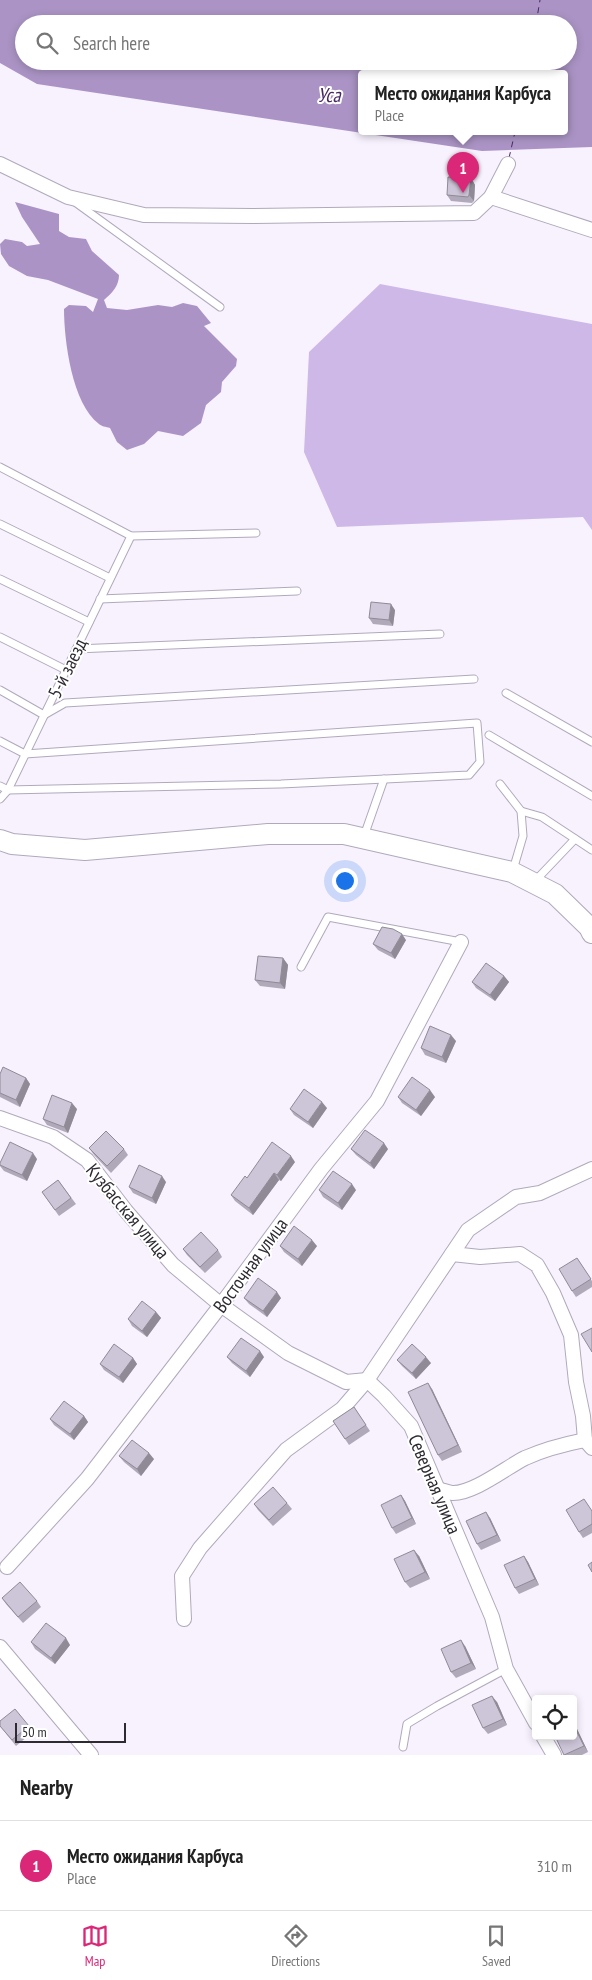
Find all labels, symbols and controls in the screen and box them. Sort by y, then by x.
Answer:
search box [15,15,577,70]
icon: search [33,29,61,57]
text: Search here [73,31,150,55]
popup [358,70,568,135]
text: Место ожидания Карбуса [375,81,551,105]
water label: Уса [318,82,341,108]
text: Place [375,105,404,125]
pin: 1 [447,152,479,193]
street label: 5-й заезд [42,634,92,702]
your location [332,868,358,894]
street label: Кузбасская улица [81,1158,175,1264]
street label: Восточная улица [208,1213,292,1317]
street label: Северная улица [403,1431,467,1537]
map controls [532,1695,577,1740]
button: locate [532,1695,577,1740]
scale bar [15,1720,126,1743]
text: 50 m [22,1723,47,1741]
text: Nearby [20,1774,73,1801]
text: Место ожидания Карбуса [67,1844,243,1868]
text: 1 [32,1856,40,1876]
text: 310 m [537,1856,572,1876]
text: Place [67,1868,96,1888]
tab: Map [81,1922,109,1970]
tab: Directions [271,1922,320,1970]
tab: Saved [482,1922,511,1970]

